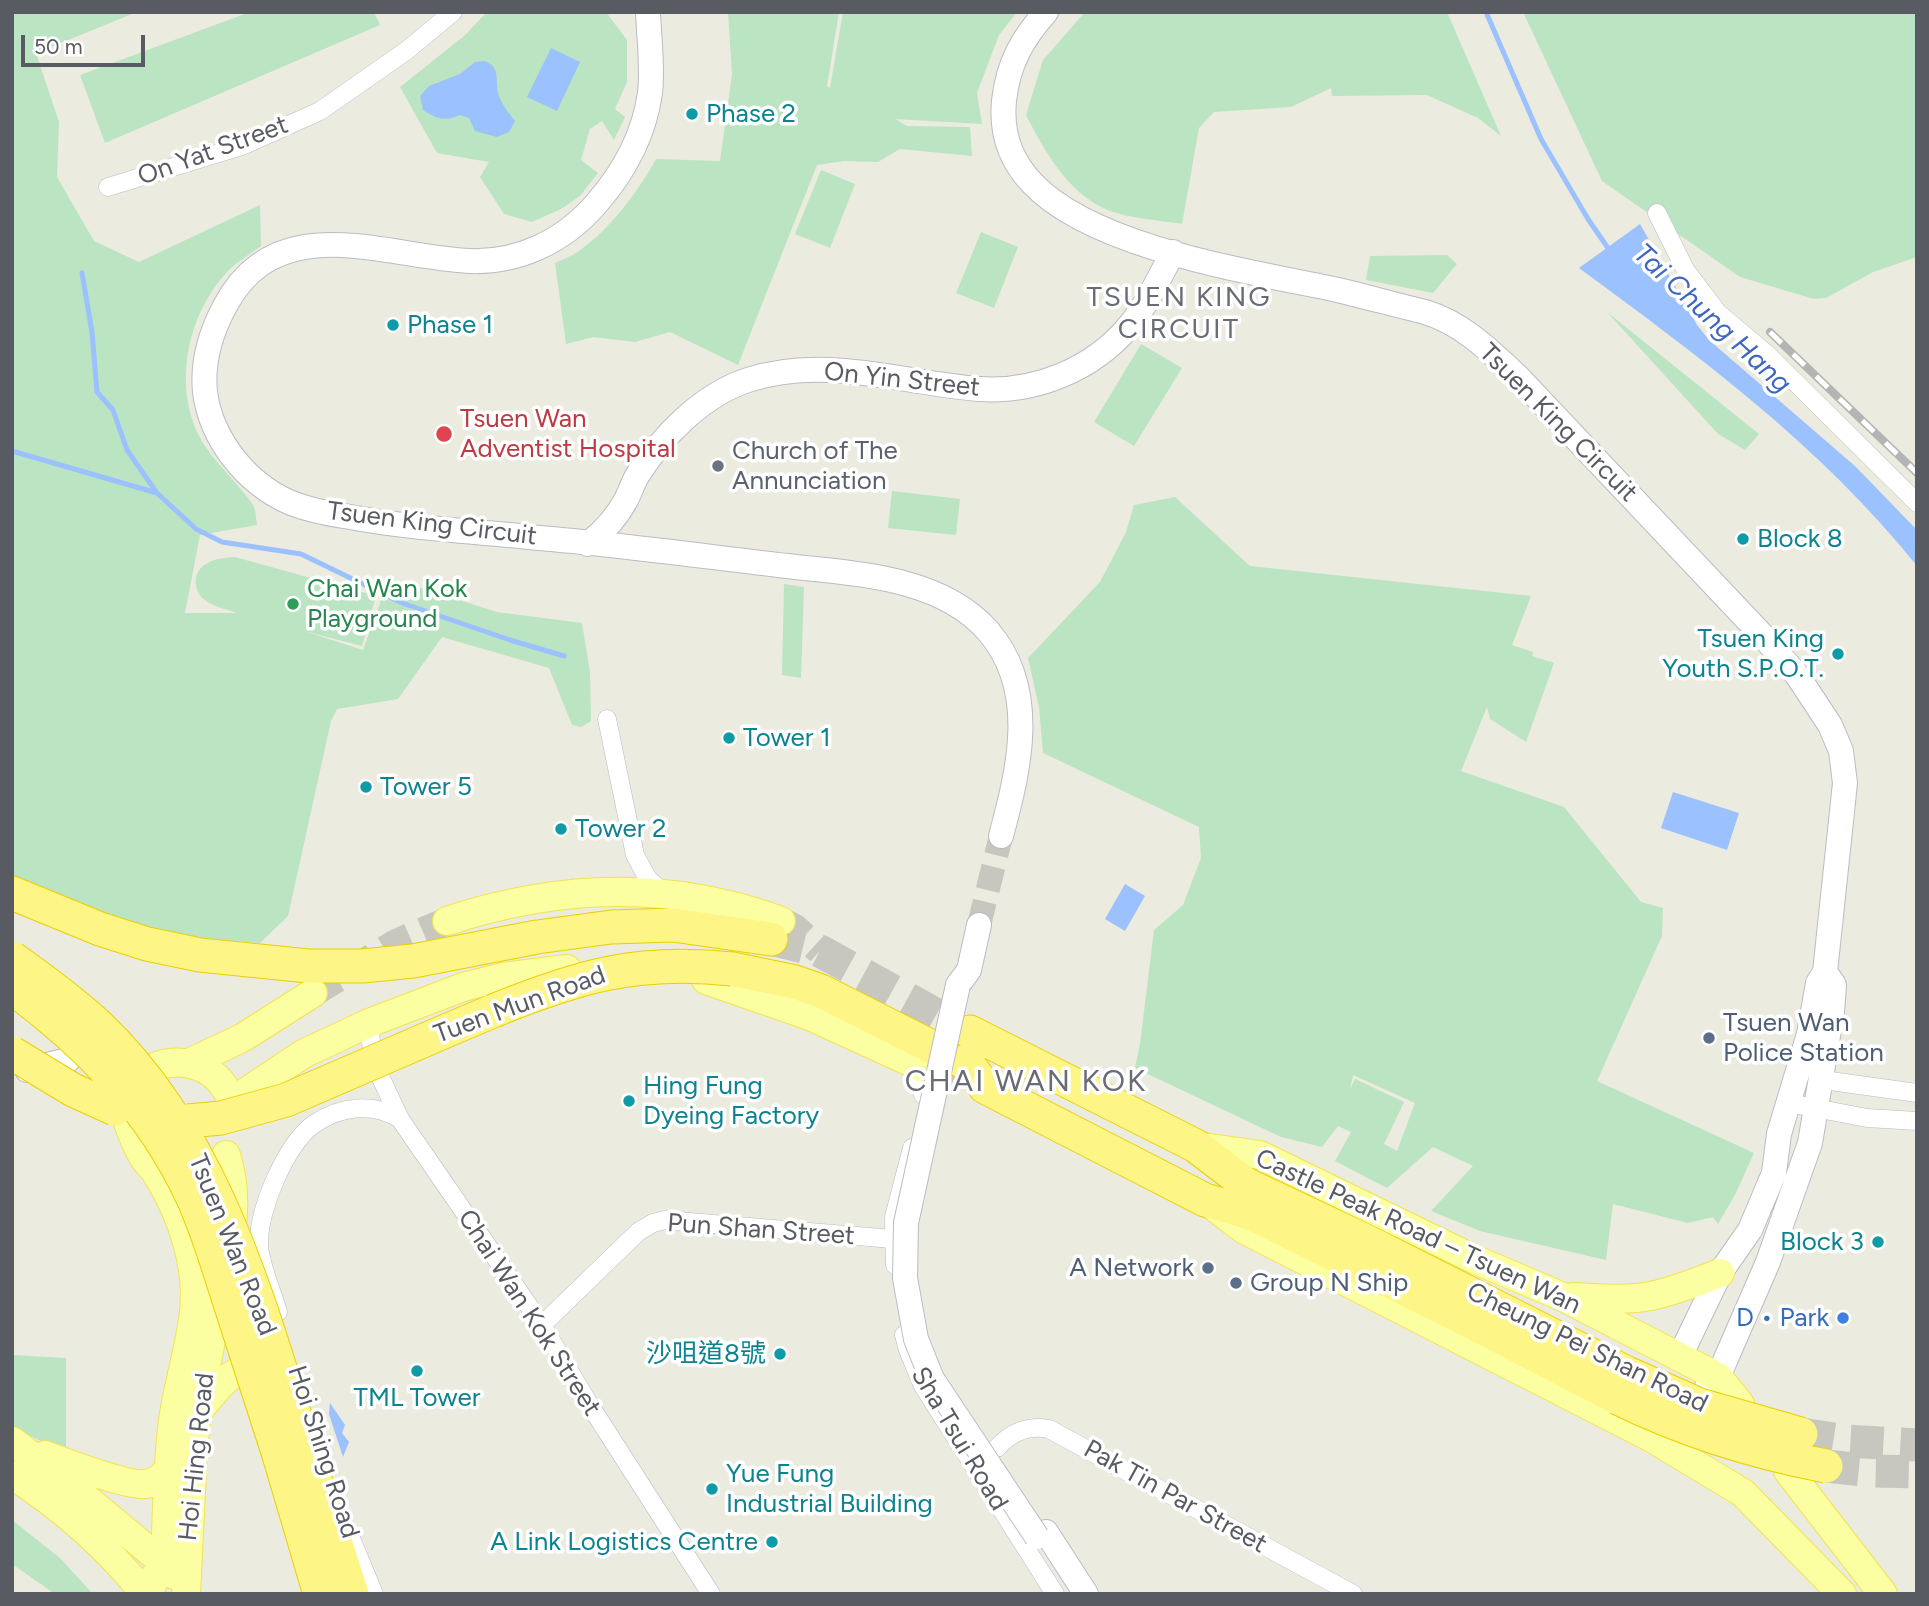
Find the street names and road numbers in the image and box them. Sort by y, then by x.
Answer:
street label: On Yat Street [134,109,292,193]
street label: Tsuen King Circuit [1472,337,1644,509]
street label: On Yin Street [823,356,981,404]
street label: Tsuen King Circuit [325,496,539,552]
street label: Tuen Mun Road [430,960,610,1050]
street label: Castle Peak Road – Tsuen Wan [1250,1143,1586,1321]
street label: Tsuen Wan Road [181,1150,283,1340]
street label: Chai Wan Kok Street [451,1204,607,1422]
street label: Pun Shan Street [666,1208,856,1252]
street label: Cheung Pei Shan Road [1461,1276,1713,1420]
street label: Sha Tsui Road [904,1361,1014,1517]
street label: Hoi Shing Road [280,1362,366,1542]
street label: Hoi Hing Road [173,1372,221,1542]
street label: Pak Tin Par Street [1078,1434,1272,1560]

